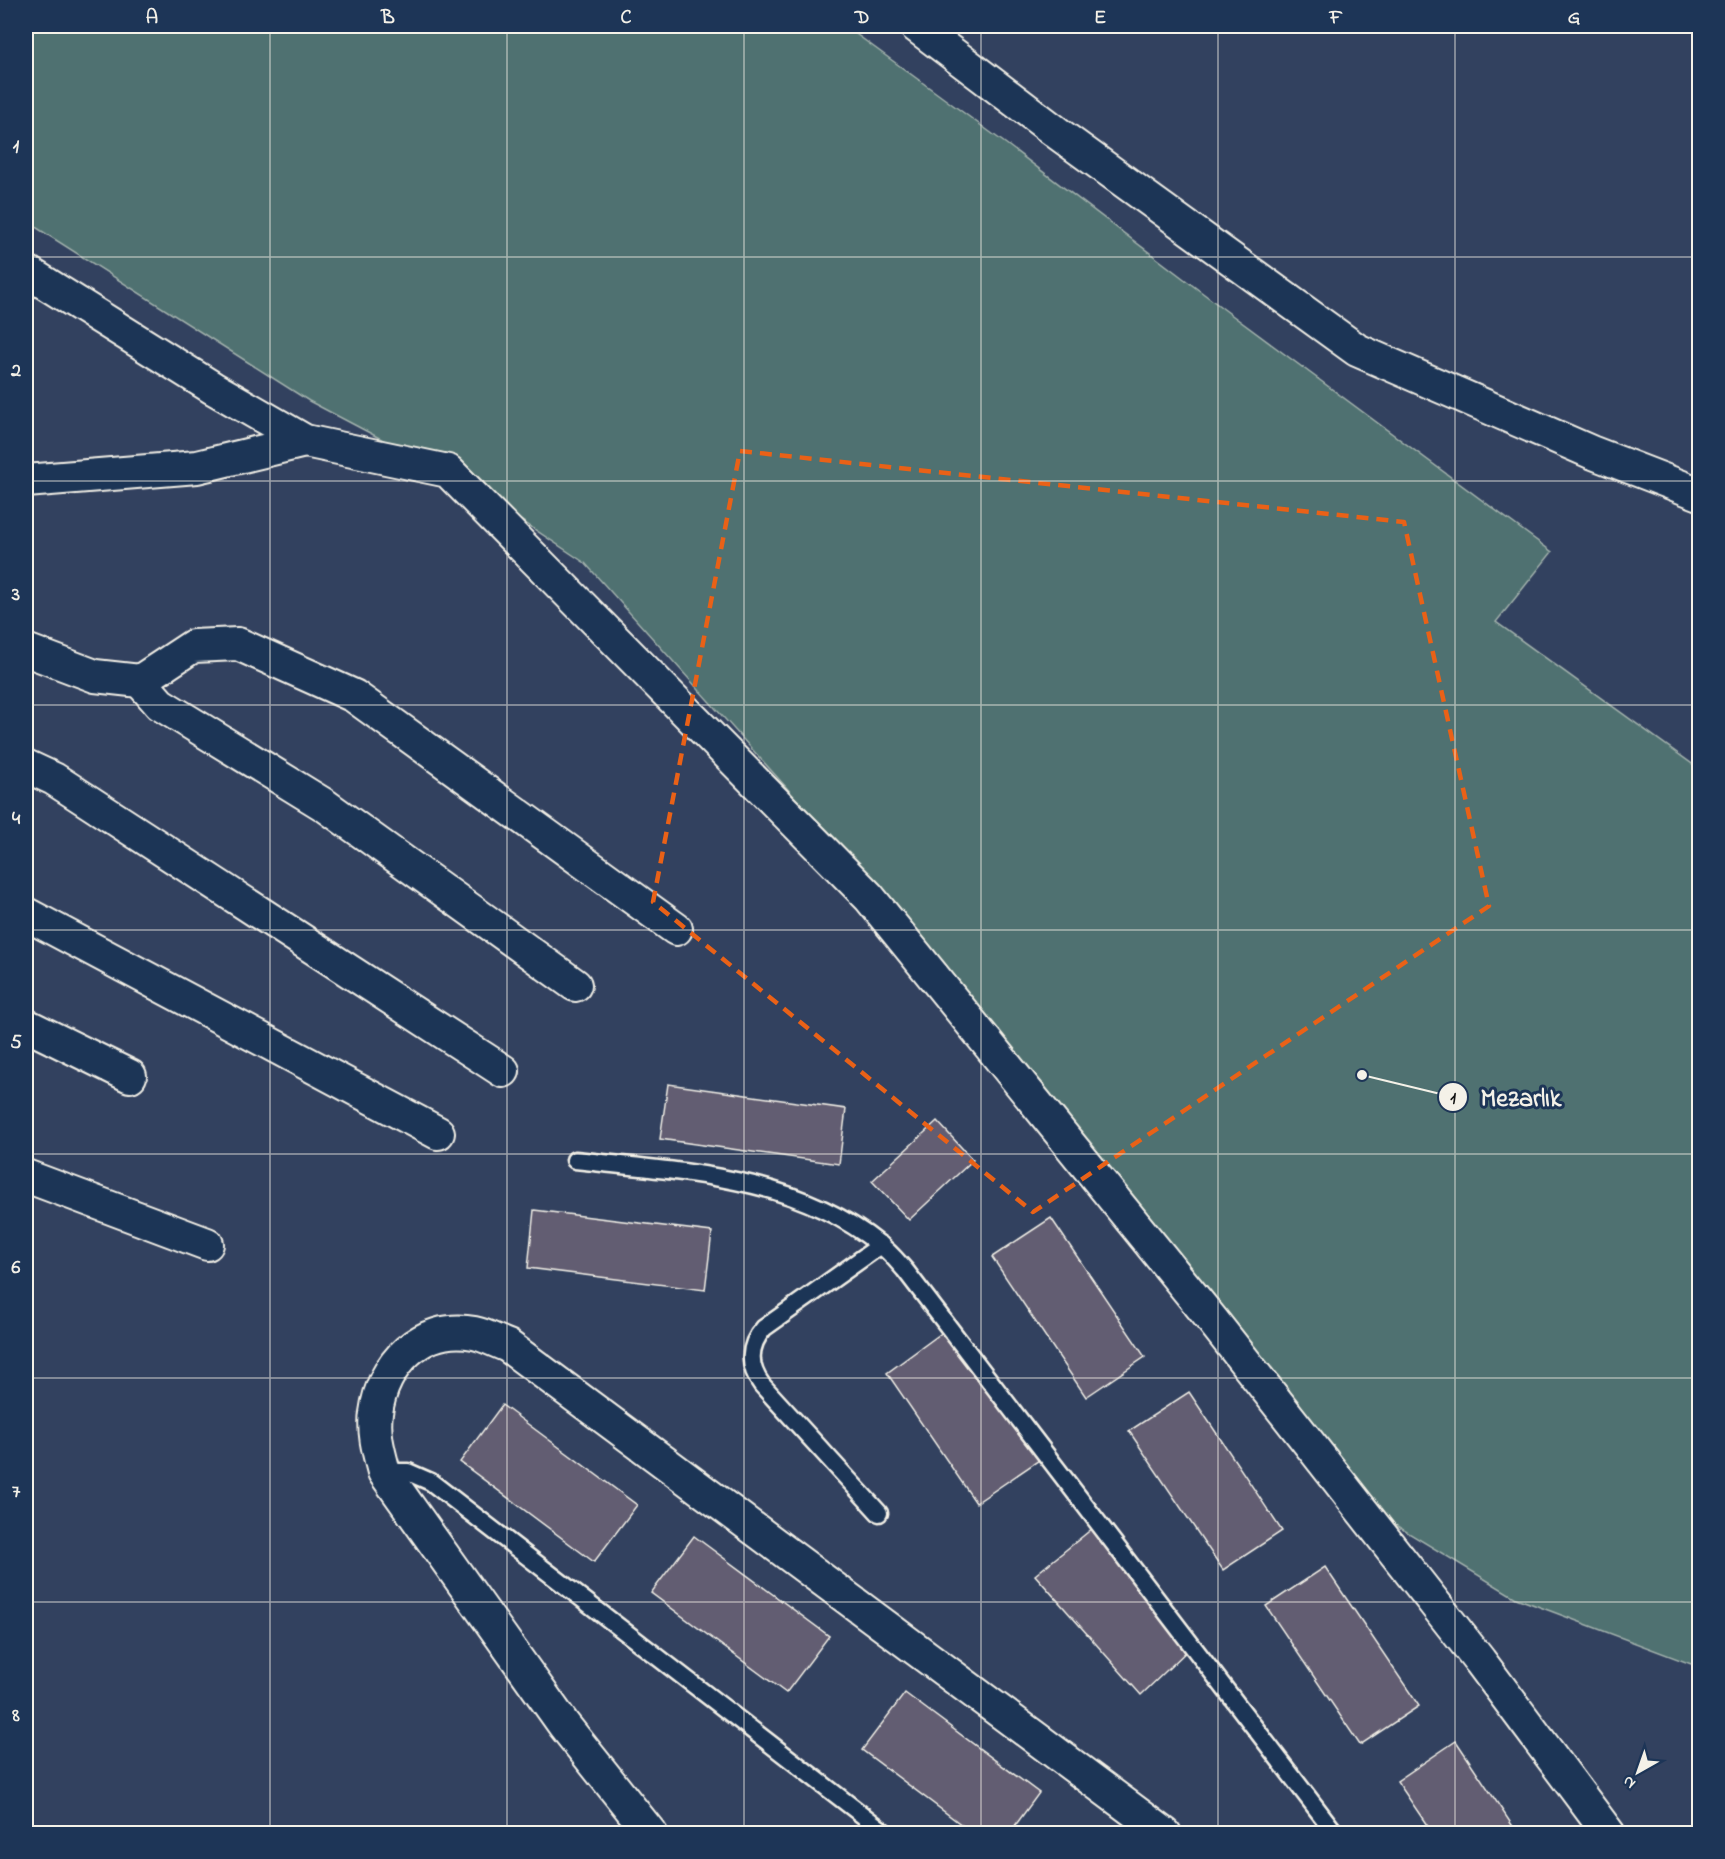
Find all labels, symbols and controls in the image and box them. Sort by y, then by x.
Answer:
text: A [146,4,158,33]
text: B [380,4,395,33]
text: C [621,4,632,33]
text: D [854,4,869,33]
text: E [1094,4,1106,33]
text: F [1329,4,1343,33]
text: G [1568,4,1581,33]
text: 1 [13,133,20,162]
text: 2 [10,357,21,386]
text: 3 [11,581,20,610]
text: 4 [12,805,21,834]
text: 5 [10,1029,22,1058]
callout: Mezarlık [1438,1075,1573,1119]
text: Mezarlık [1481,1081,1562,1119]
text: 1 [1450,1086,1456,1112]
text: 6 [12,1254,21,1283]
text: 7 [12,1478,21,1507]
text: 8 [11,1702,20,1731]
north arrow [1608,1742,1668,1802]
text: N [1618,1769,1641,1795]

